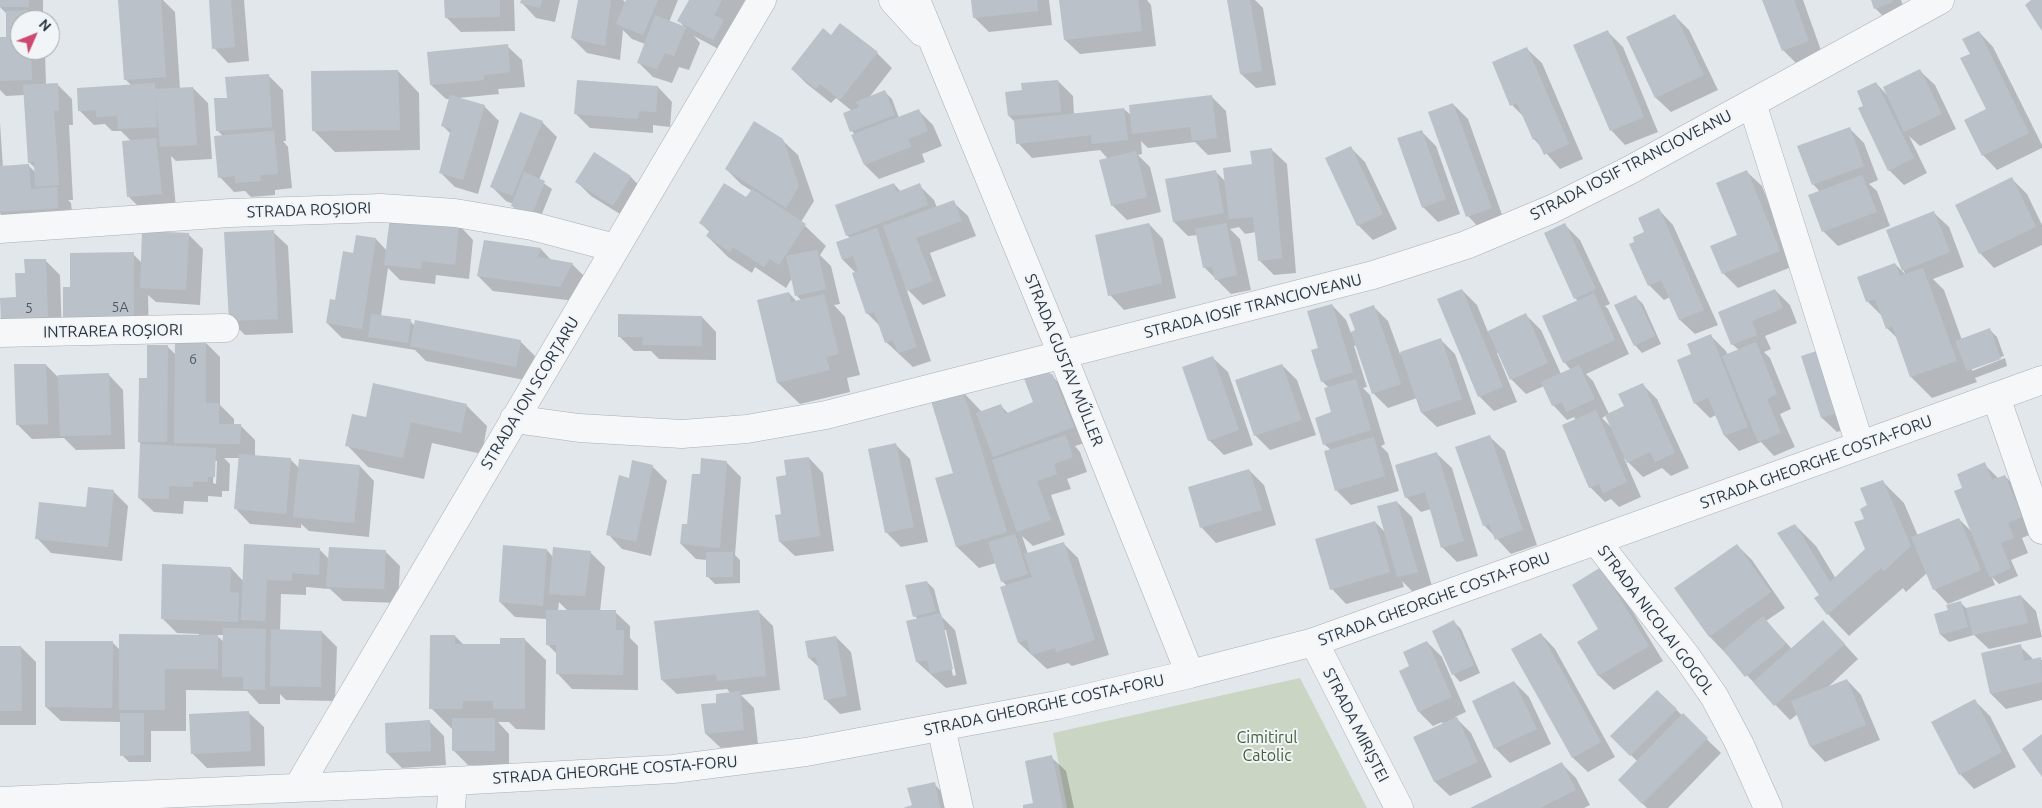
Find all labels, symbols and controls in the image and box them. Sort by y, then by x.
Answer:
north arrow [10,10,60,60]
text: N [36,16,54,35]
street label: STRADA IOSIF TRANCIOVEANU [1527,106,1735,224]
street label: STRADA ROȘIORI [246,198,372,222]
street label: STRADA IOSIF TRANCIOVEANU [1142,270,1364,342]
street label: STRADA GUSTAV MŰLLER [1021,271,1107,449]
house number: 5A [112,299,128,315]
house number: 5 [25,300,33,316]
street label: STRADA ION SCORȚARU [477,313,583,473]
street label: INTRAREA ROȘIORI [43,320,183,342]
house number: 6 [189,351,197,367]
street label: STRADA GHEORGHE COSTA-FORU [1697,411,1935,513]
street label: STRADA NICOLAI GOGOL [1594,542,1718,698]
street label: STRADA GHEORGHE COSTA-FORU [1315,548,1553,650]
street label: STRADA MIRIȘTEI [1319,665,1393,785]
street label: STRADA GHEORGHE COSTA-FORU [922,670,1166,740]
park label: Cimitirul Catolic [1237,728,1297,766]
street label: STRADA GHEORGHE COSTA-FORU [492,752,738,788]

